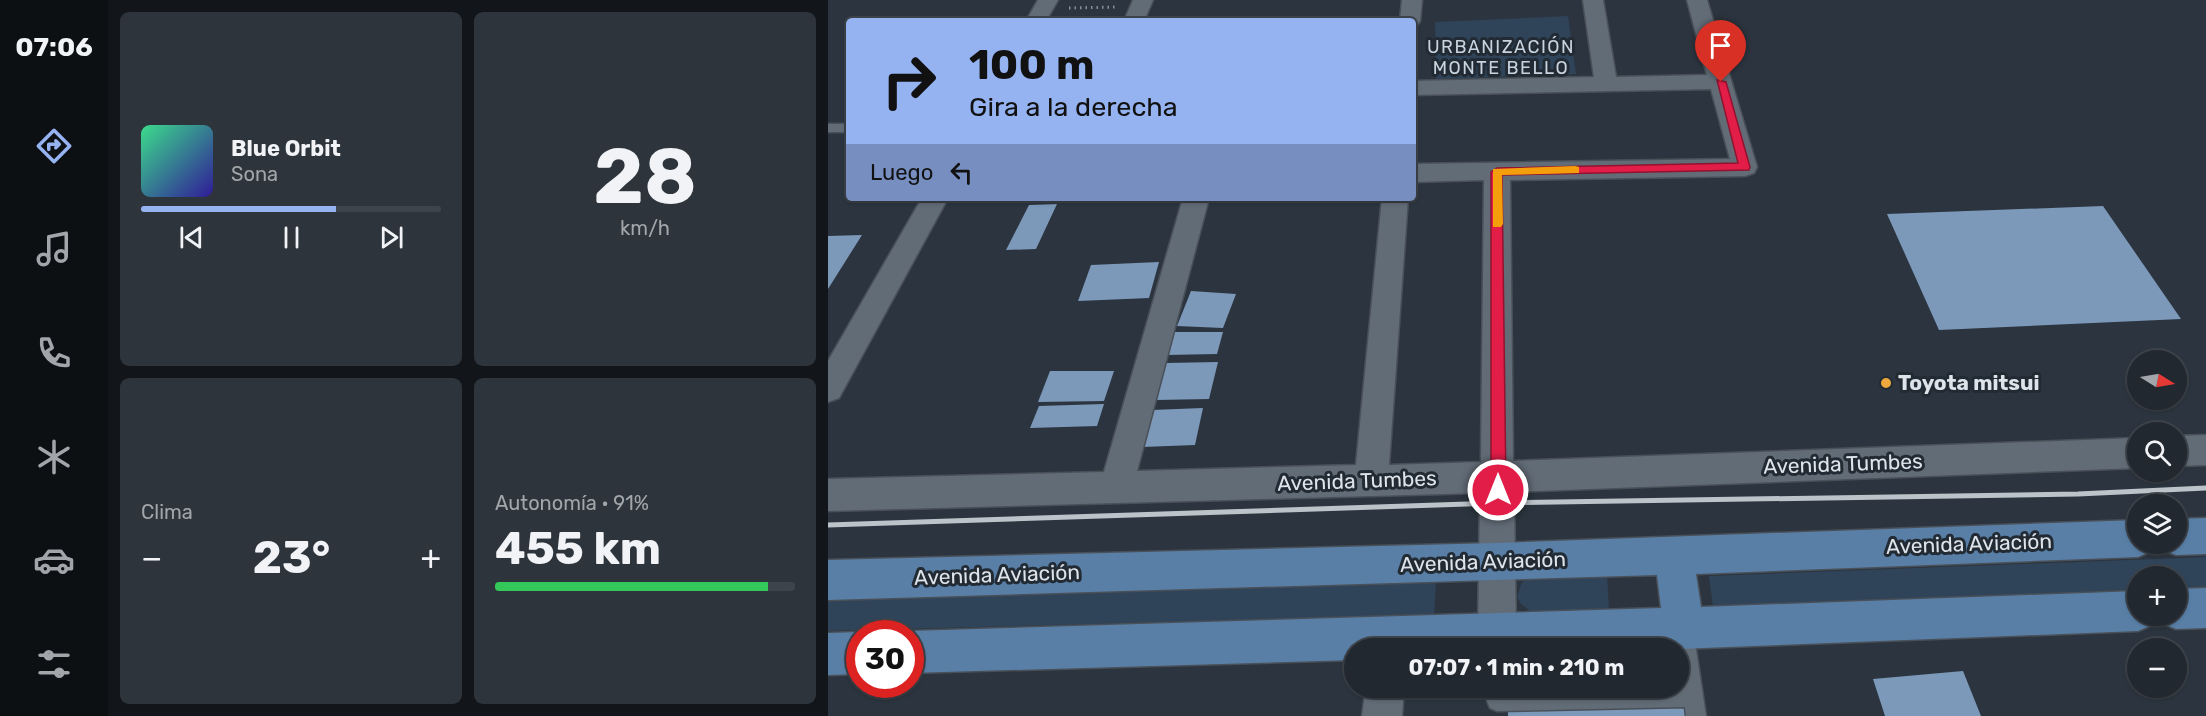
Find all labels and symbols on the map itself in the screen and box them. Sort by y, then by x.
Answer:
pin [1695,20,1746,82]
district label: URBANIZACIÓN MONTE BELLO [1427,36,1575,79]
north arrow [2127,350,2187,410]
place label: Toyota mitsui [1898,370,2039,395]
marker: Toyota mitsui [1879,376,1893,390]
street label: Avenida Tumbes [1763,448,1923,479]
position arrow [1466,458,1530,522]
street label: Avenida Tumbes [1277,465,1437,496]
street label: Avenida Aviación [1886,528,2052,559]
street label: Avenida Aviación [1400,546,1566,577]
street label: Avenida Aviación [914,559,1080,590]
speed limit sign: 30 [846,620,924,698]

